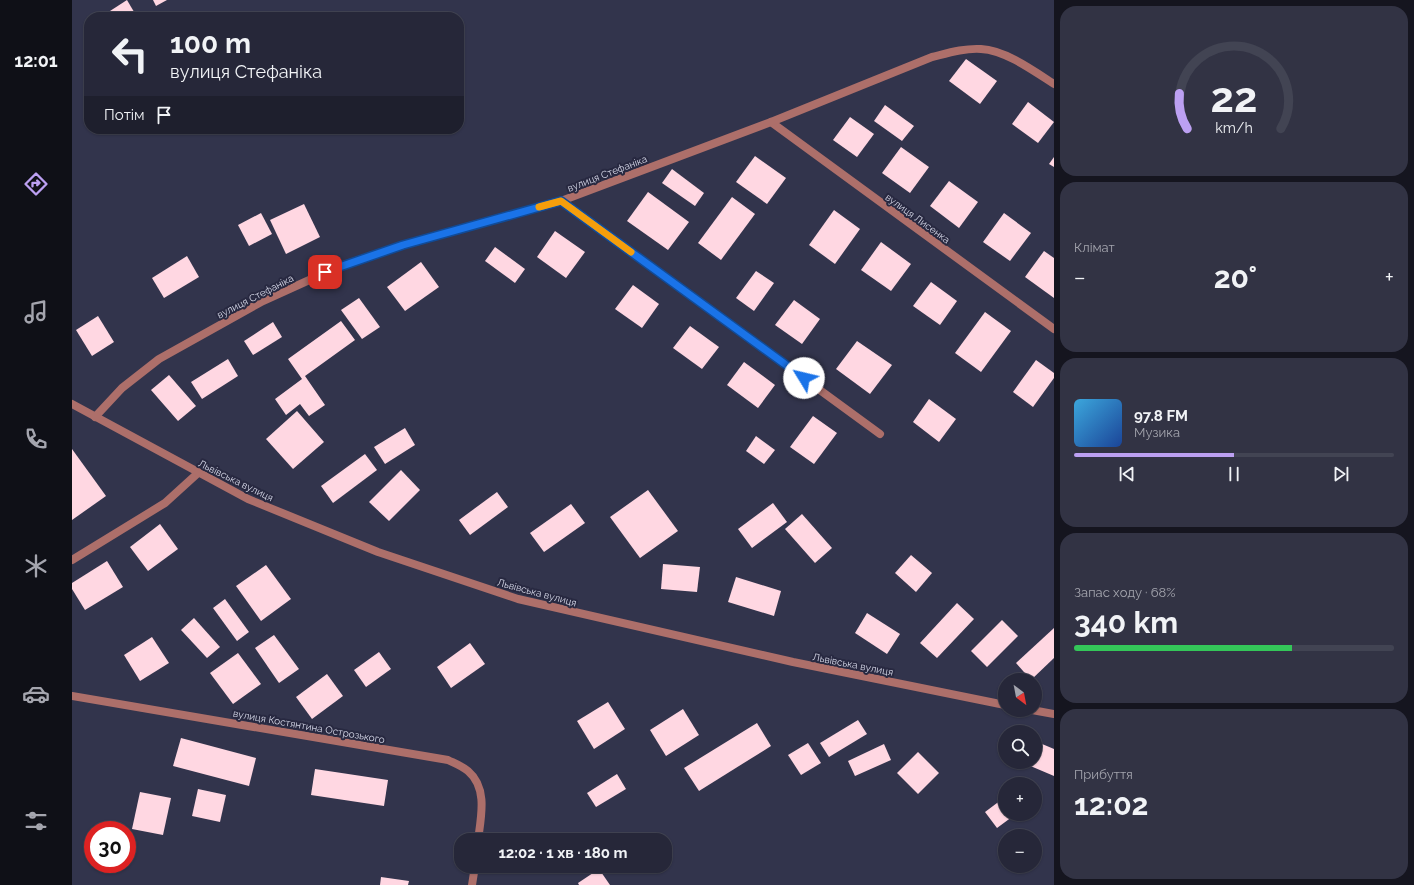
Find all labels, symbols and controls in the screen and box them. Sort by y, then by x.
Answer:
text: 100 m [170,27,251,60]
icon: left [104,28,156,80]
text: 12:01 [14,50,58,71]
text: вулиця Стефаніка [170,61,322,82]
text: 22 [1211,73,1257,122]
icon: arrive [153,104,175,126]
text: Потім [104,106,145,124]
text: km/h [1215,119,1253,135]
street label: вулиця Стефаніка [566,153,649,194]
icon: directions [22,170,50,198]
street label: вулиця Лисенка [883,191,952,245]
text: Клімат [1074,240,1115,255]
pin [308,255,342,289]
text: 20° [1214,260,1257,295]
icon: arrive [314,261,336,283]
text: − [1074,264,1086,290]
text: + [1385,264,1394,290]
street label: вулиця Стефаніка [215,272,295,321]
icon: music [22,298,50,326]
position arrow [783,357,825,399]
text: 97.8 FM [1134,407,1188,425]
icon: phone [22,425,50,453]
text: Музика [1134,425,1180,440]
street label: Львівська вулиця [197,458,275,503]
icon: previous [1116,463,1138,485]
icon: pause [1223,463,1245,485]
icon: next [1330,463,1352,485]
icon: climate [22,552,50,580]
street label: Львівська вулиця [496,577,578,608]
text: Запас ходу · 68% [1074,585,1176,600]
text: 340 km [1074,605,1178,640]
street label: Львівська вулиця [812,651,894,678]
north arrow [998,673,1042,717]
map controls [998,673,1042,873]
icon: car [22,680,50,708]
street label: вулиця Костянтина Острозького [232,708,386,745]
button: search [998,725,1042,769]
text: Прибуття [1074,767,1133,782]
button: + [998,777,1042,821]
text: 12:02 [1074,787,1149,822]
icon: filters [22,807,50,835]
speed limit sign: 30 [84,821,136,873]
button: − [998,829,1042,873]
text: 12:02 · 1 хв · 180 m [498,844,628,862]

